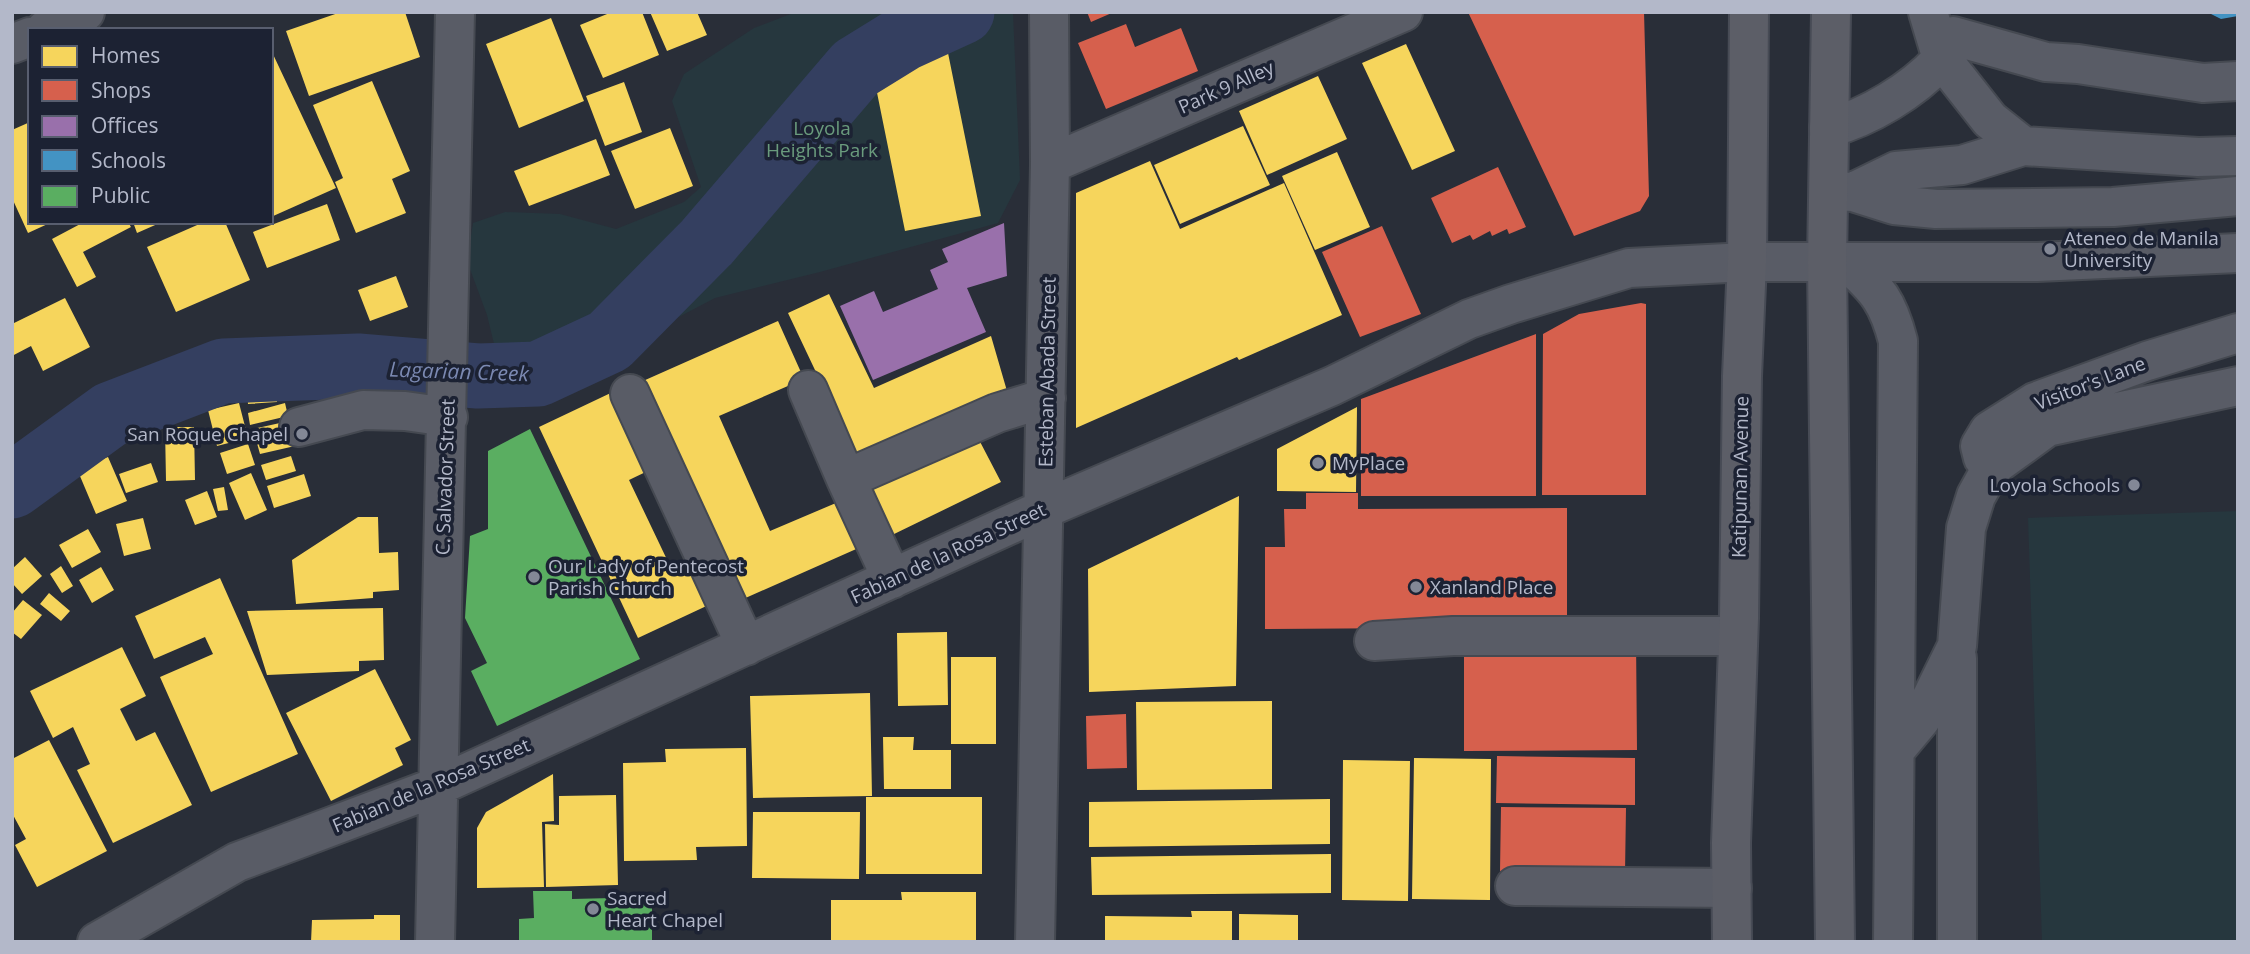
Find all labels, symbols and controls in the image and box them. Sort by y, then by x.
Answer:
legend [28,28,273,224]
text: Homes [91,41,160,69]
street label: Park 9 Alley [1174,54,1278,120]
text: Shops [91,76,151,104]
text: Offices [91,111,159,139]
park label: Loyola Heights Park [766,115,878,163]
text: Schools [91,146,166,174]
text: Public [91,181,150,209]
place label: Ateneo de Manila University [2064,225,2219,273]
marker: Ateneo de Manila University [2042,241,2058,257]
street label: Esteban Abada Street [1032,276,1062,467]
street label: Visitor's Lane [2031,350,2149,416]
water label: Lagarian Creek [389,355,530,387]
street label: Katipunan Avenue [1726,396,1754,558]
street label: C. Salvador Street [429,398,461,556]
place label: San Roque Chapel [127,421,288,447]
marker: San Roque Chapel [294,426,310,442]
place label: MyPlace [1332,450,1405,476]
marker: MyPlace [1310,455,1326,471]
place label: Loyola Schools [1990,472,2120,498]
marker: Loyola Schools [2126,477,2142,493]
street label: Fabian de la Rosa Street [846,496,1050,610]
place label: Our Lady of Pentecost Parish Church [548,553,744,601]
marker: Our Lady of Pentecost Parish Church [526,569,542,585]
place label: Xanland Place [1430,574,1553,600]
marker: Xanland Place [1408,579,1424,595]
street label: Fabian de la Rosa Street [328,731,534,838]
place label: Sacred Heart Chapel [607,885,723,933]
marker: Sacred Heart Chapel [585,901,601,917]

